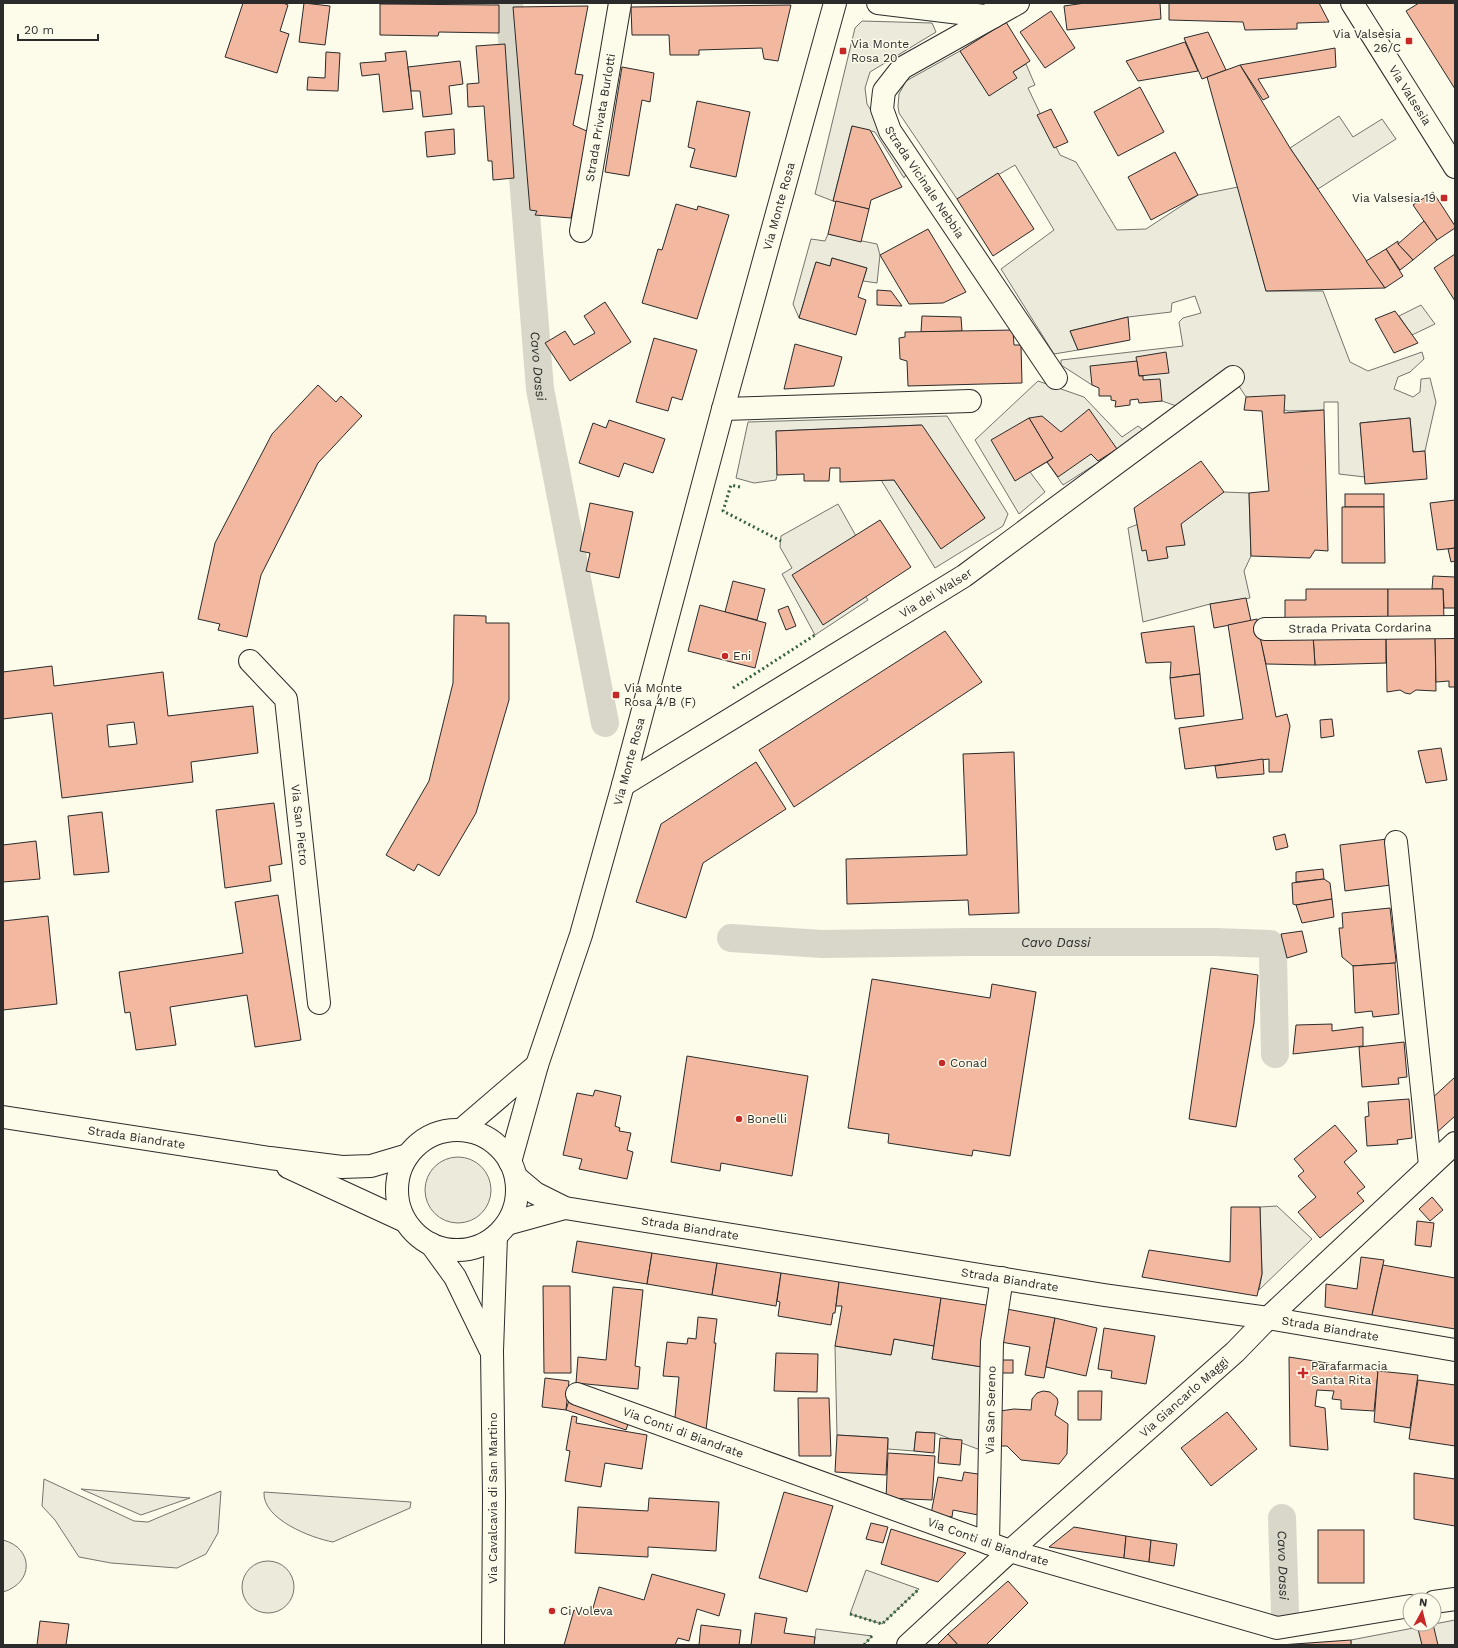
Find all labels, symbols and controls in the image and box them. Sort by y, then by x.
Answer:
scale bar [18,16,98,42]
text: 20 m [24,23,54,37]
place label: Via Valsesia 26/C [1333,27,1401,55]
marker: Via Valsesia 26/C [1404,36,1414,46]
place label: Via Monte Rosa 20 [851,37,909,65]
marker: Via Monte Rosa 20 [838,46,848,56]
street label: Strada Privata Burlotti [583,53,618,183]
street label: Via Valsesia [1386,63,1434,128]
street label: Strada Vicinale Nebbia [882,124,967,241]
street label: Via Monte Rosa [760,161,798,252]
place label: Via Valsesia 19 [1352,191,1436,205]
marker: Via Valsesia 19 [1439,193,1449,203]
water label: Cavo Dassi [527,331,549,402]
street label: Via dei Walser [897,565,975,621]
street label: Strada Privata Cordarina [1288,620,1432,636]
place label: Eni [733,649,751,663]
marker: Eni [720,651,730,661]
place label: Via Monte Rosa 4/B (F) [624,681,696,709]
marker: Via Monte Rosa 4/B (F) [611,690,621,700]
street label: Via Monte Rosa [611,716,648,807]
street label: Via San Pietro [288,784,311,866]
water label: Cavo Dassi [1021,935,1091,950]
place label: Conad [950,1056,987,1070]
marker: Conad [937,1058,947,1068]
place label: Bonelli [747,1112,787,1126]
marker: Bonelli [734,1114,744,1124]
street label: Strada Biandrate [87,1123,186,1152]
street label: Strada Biandrate [640,1213,740,1243]
street label: Strada Biandrate [960,1265,1060,1295]
street label: Strada Biandrate [1280,1313,1380,1344]
street label: Via Giancarlo Maggi [1137,1354,1231,1440]
place label: Parafarmacia Santa Rita [1311,1359,1388,1387]
street label: Via San Sereno [983,1366,999,1454]
marker: Parafarmacia Santa Rita [1298,1368,1308,1378]
street label: Via Conti di Biandrate [621,1404,746,1461]
street label: Via Cavalcavia di San Martino [486,1412,500,1584]
street label: Via Conti di Biandrate [925,1515,1051,1569]
water label: Cavo Dassi [1274,1530,1292,1601]
north arrow [1402,1592,1442,1632]
text: N [1418,1596,1428,1610]
place label: Ci Voleva [560,1604,613,1618]
marker: Ci Voleva [547,1606,557,1616]

